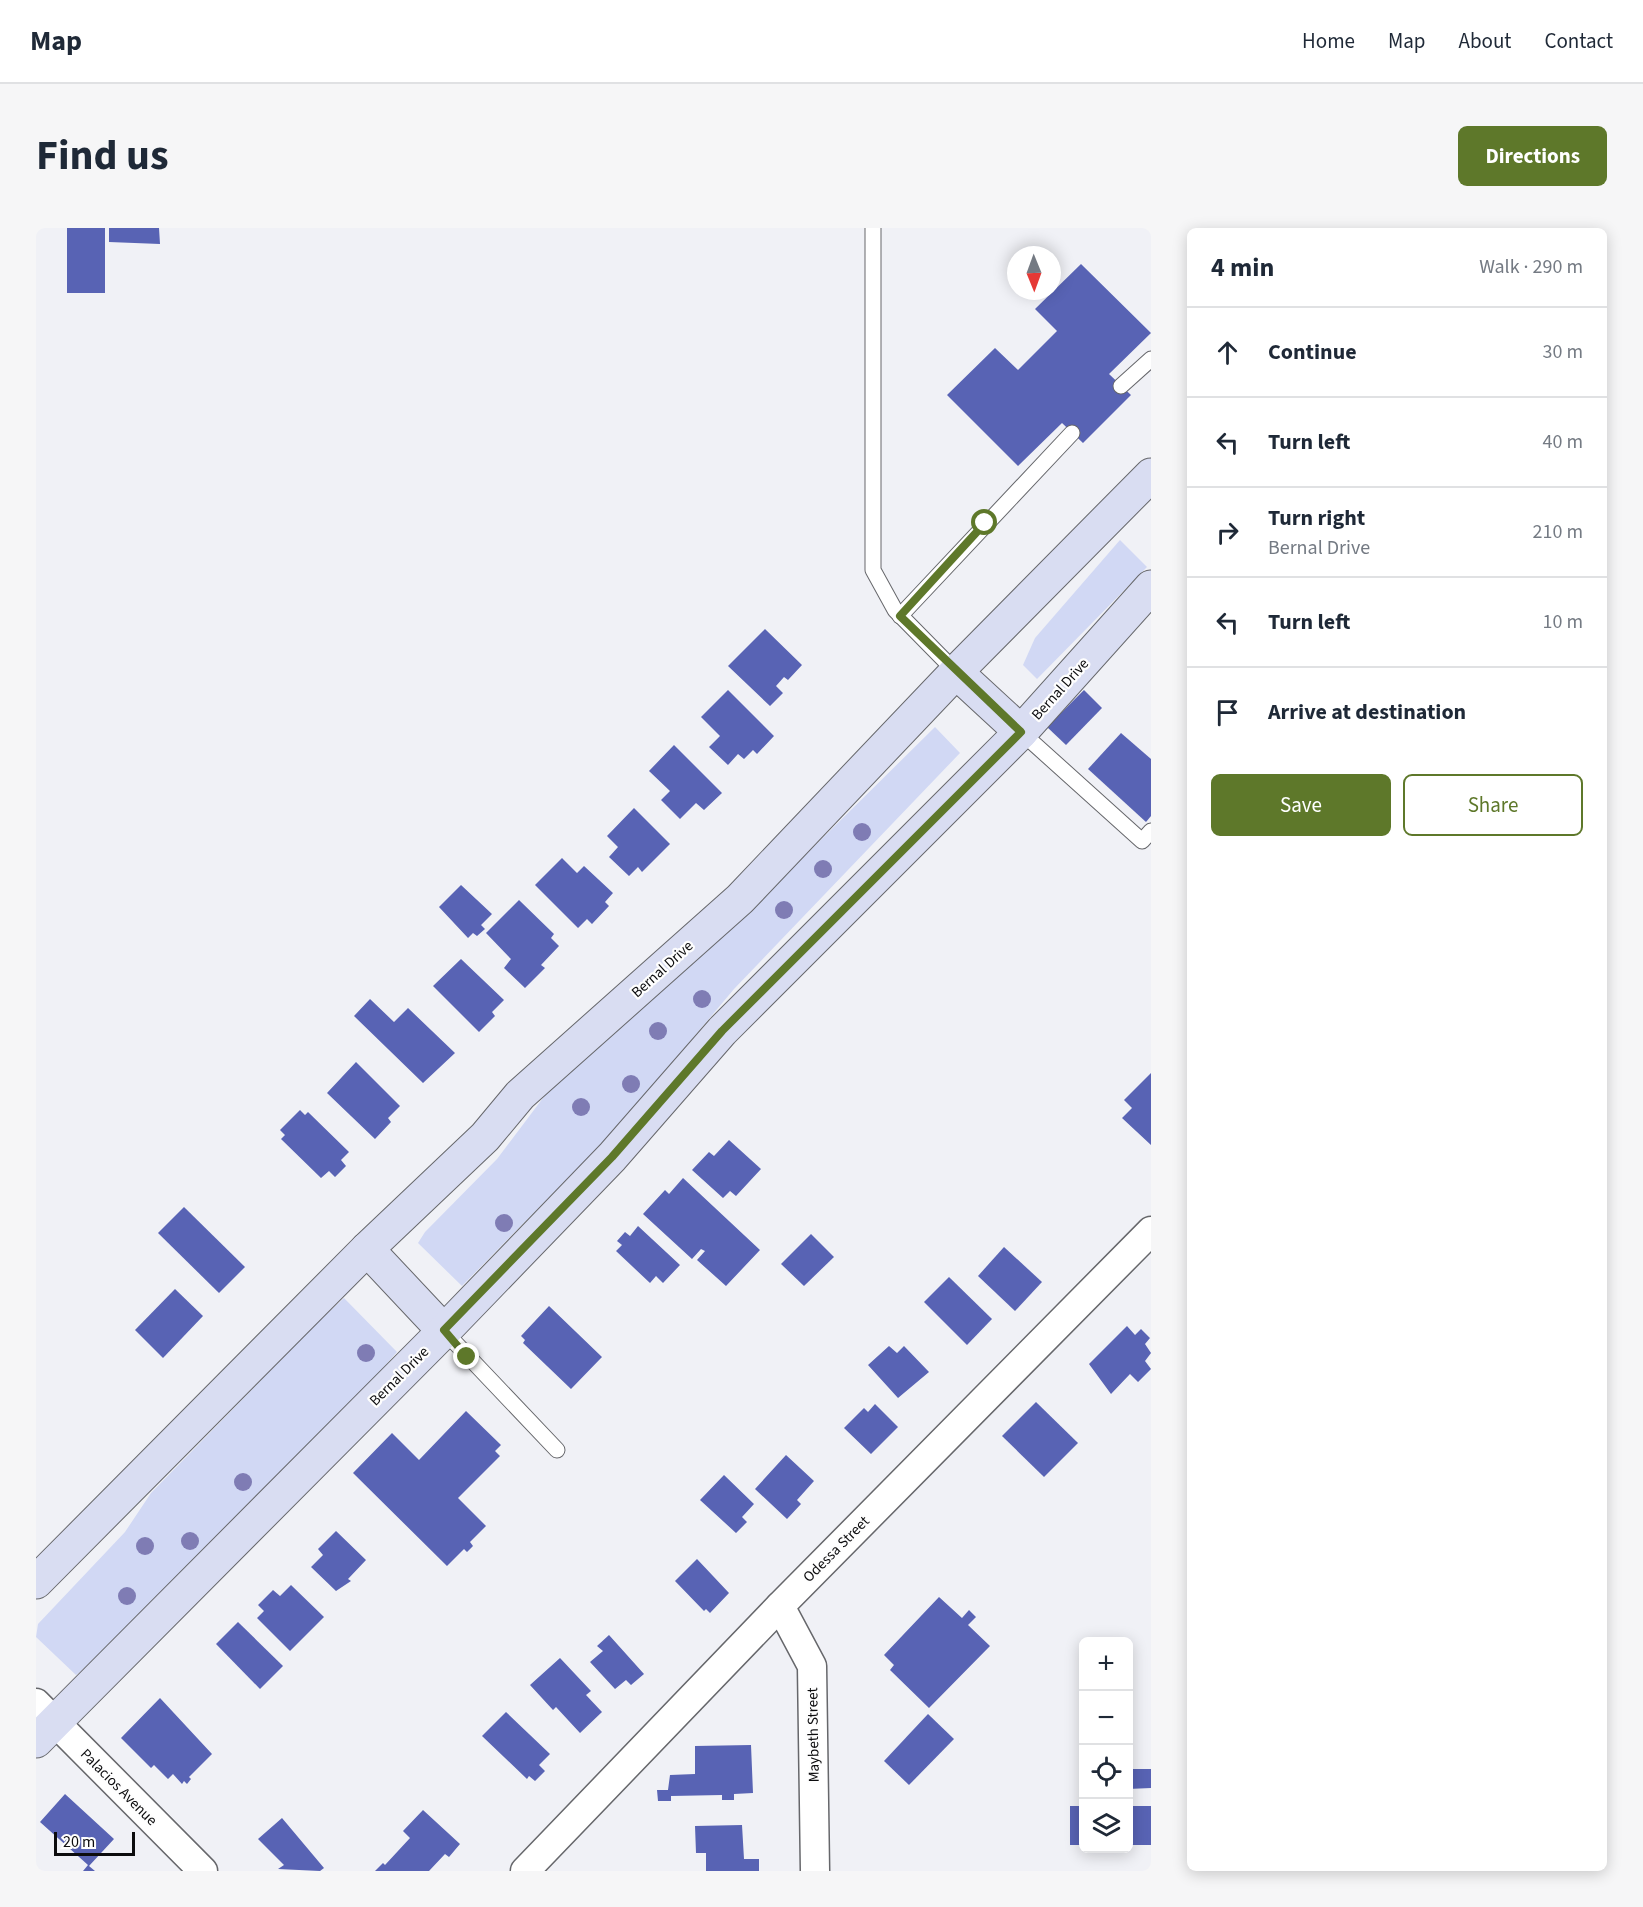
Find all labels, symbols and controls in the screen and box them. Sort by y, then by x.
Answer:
text: Map [30,21,82,61]
text: Home [1302,26,1355,56]
text: Map [1388,26,1426,56]
text: About [1459,26,1511,56]
text: Contact [1544,26,1613,56]
text: Find us [36,126,169,186]
button: Directions [1458,126,1607,186]
north arrow [1007,246,1061,300]
text: 4 min [1211,249,1274,286]
text: Walk · 290 m [1479,253,1583,281]
icon: ahead [1211,336,1244,369]
text: Continue [1268,336,1357,368]
text: 30 m [1543,338,1583,366]
icon: left [1211,426,1244,459]
text: Turn left [1268,426,1350,458]
text: 40 m [1543,428,1583,456]
text: Turn right [1268,502,1365,534]
route start [971,509,997,535]
icon: right [1211,516,1244,549]
text: 210 m [1533,518,1583,546]
text: Bernal Drive [1268,534,1370,562]
icon: left [1211,606,1244,639]
text: Turn left [1268,606,1350,638]
text: 10 m [1543,608,1583,636]
street label: Bernal Drive [1027,654,1094,725]
icon: arrive [1211,696,1244,729]
text: Arrive at destination [1268,696,1466,728]
button: Save [1211,774,1391,836]
button: Share [1403,774,1583,836]
street label: Bernal Drive [627,936,698,1003]
street label: Bernal Drive [365,1342,434,1411]
route end [453,1343,479,1369]
street label: Odessa Street [798,1511,874,1587]
map controls [1079,1637,1133,1853]
button: + [1079,1637,1133,1691]
street label: Maybeth Street [802,1687,825,1783]
button: − [1079,1691,1133,1745]
street label: Palacios Avenue [76,1744,162,1830]
button: locate [1079,1745,1133,1799]
button: layers [1079,1799,1133,1853]
scale bar [54,1829,135,1856]
text: 20 m [63,1831,95,1853]

